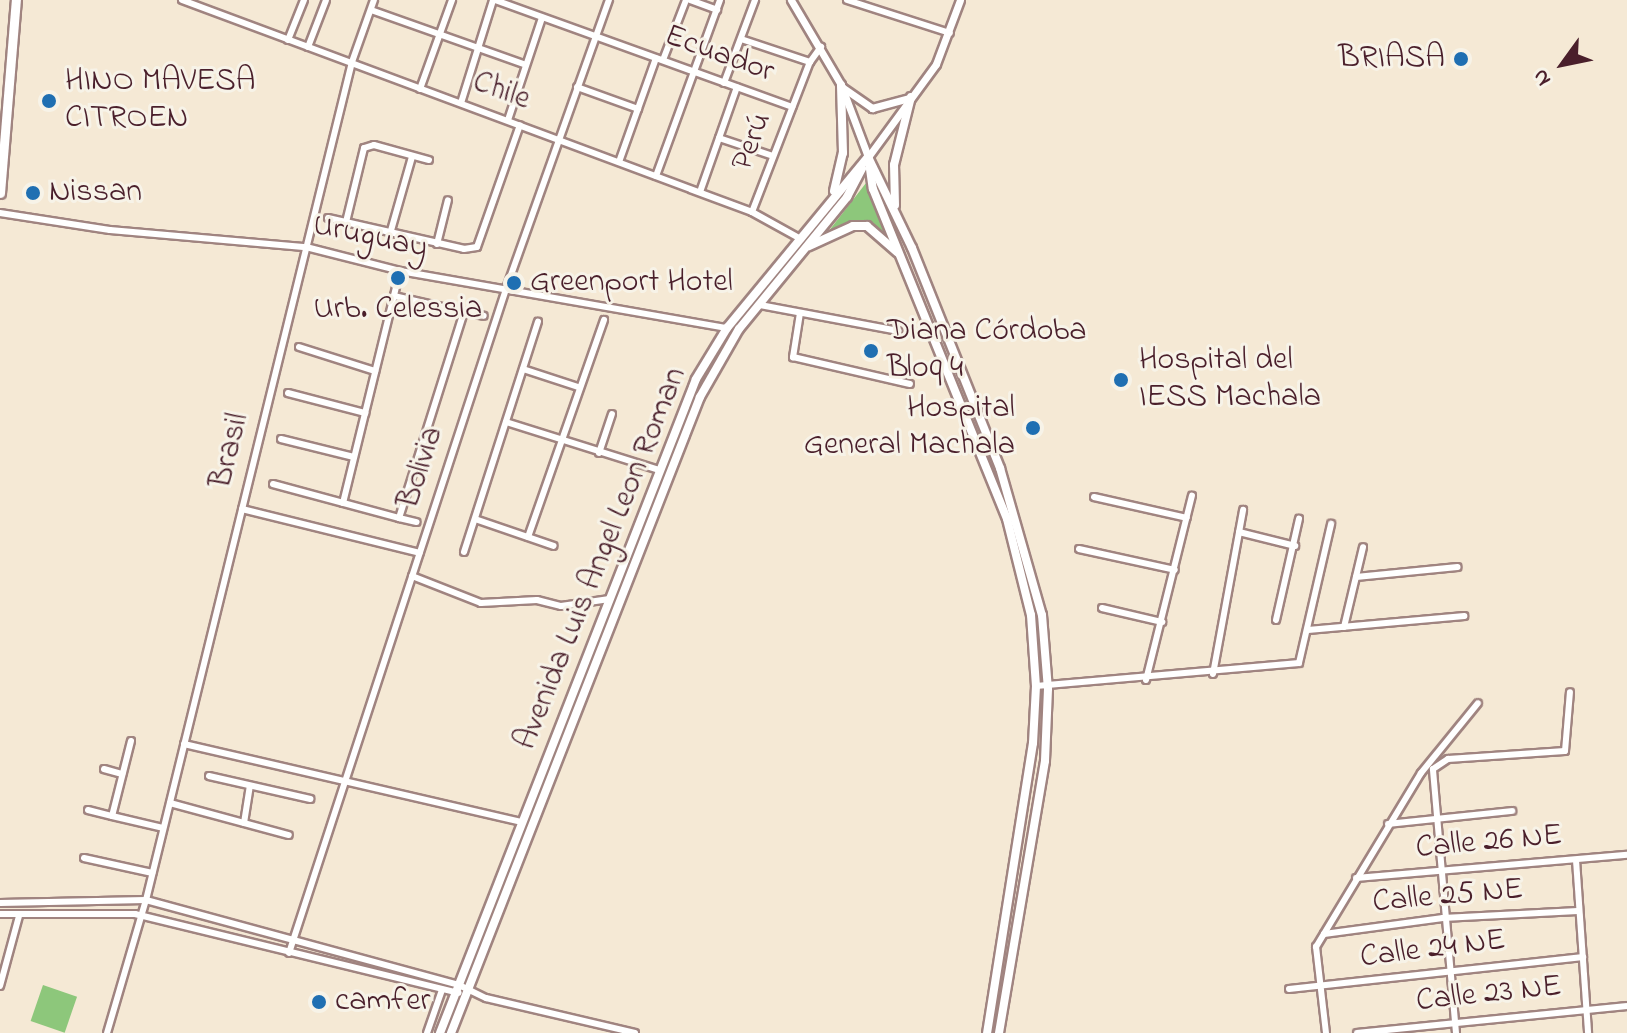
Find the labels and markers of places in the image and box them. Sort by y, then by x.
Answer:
place label: BRIASA [1338,40,1445,78]
marker: BRIASA [1452,50,1470,68]
place label: HINO MAVESA CITROEN [65,64,256,139]
marker: HINO MAVESA CITROEN [40,92,58,110]
place label: Nissan [49,174,142,212]
marker: Nissan [24,184,42,202]
place label: Greenport Hotel [530,264,733,302]
marker: Urb. Celessia [389,269,407,287]
marker: Greenport Hotel [505,274,523,292]
place label: Urb. Celessia [314,291,482,329]
place label: Diana Córdoba Bloq 4 [887,314,1087,389]
marker: Diana Córdoba Bloq 4 [862,342,880,360]
place label: Hospital del IESS Machala [1139,343,1321,418]
marker: Hospital del IESS Machala [1110,369,1132,391]
place label: Hospital General Machala [804,391,1015,466]
marker: Hospital General Machala [1022,417,1044,439]
place label: camfer [335,983,430,1021]
marker: camfer [310,993,328,1011]

